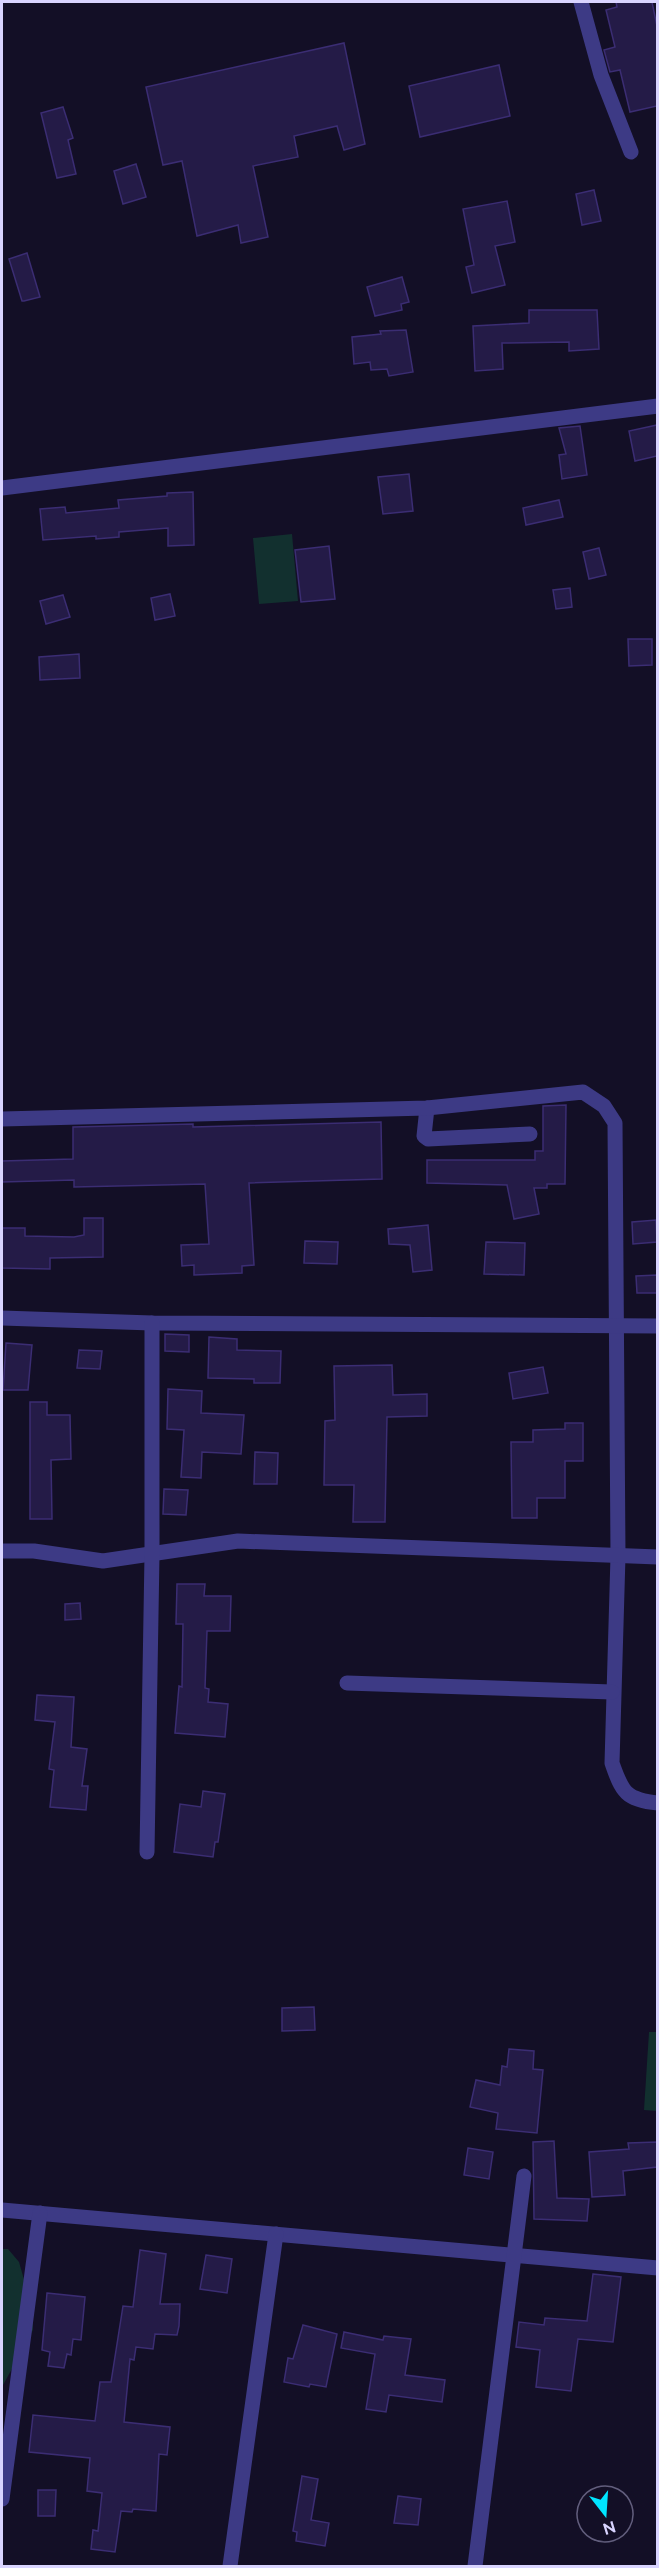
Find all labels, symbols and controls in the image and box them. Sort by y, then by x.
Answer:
north arrow [575,2484,635,2544]
text: N [601,2517,618,2539]

